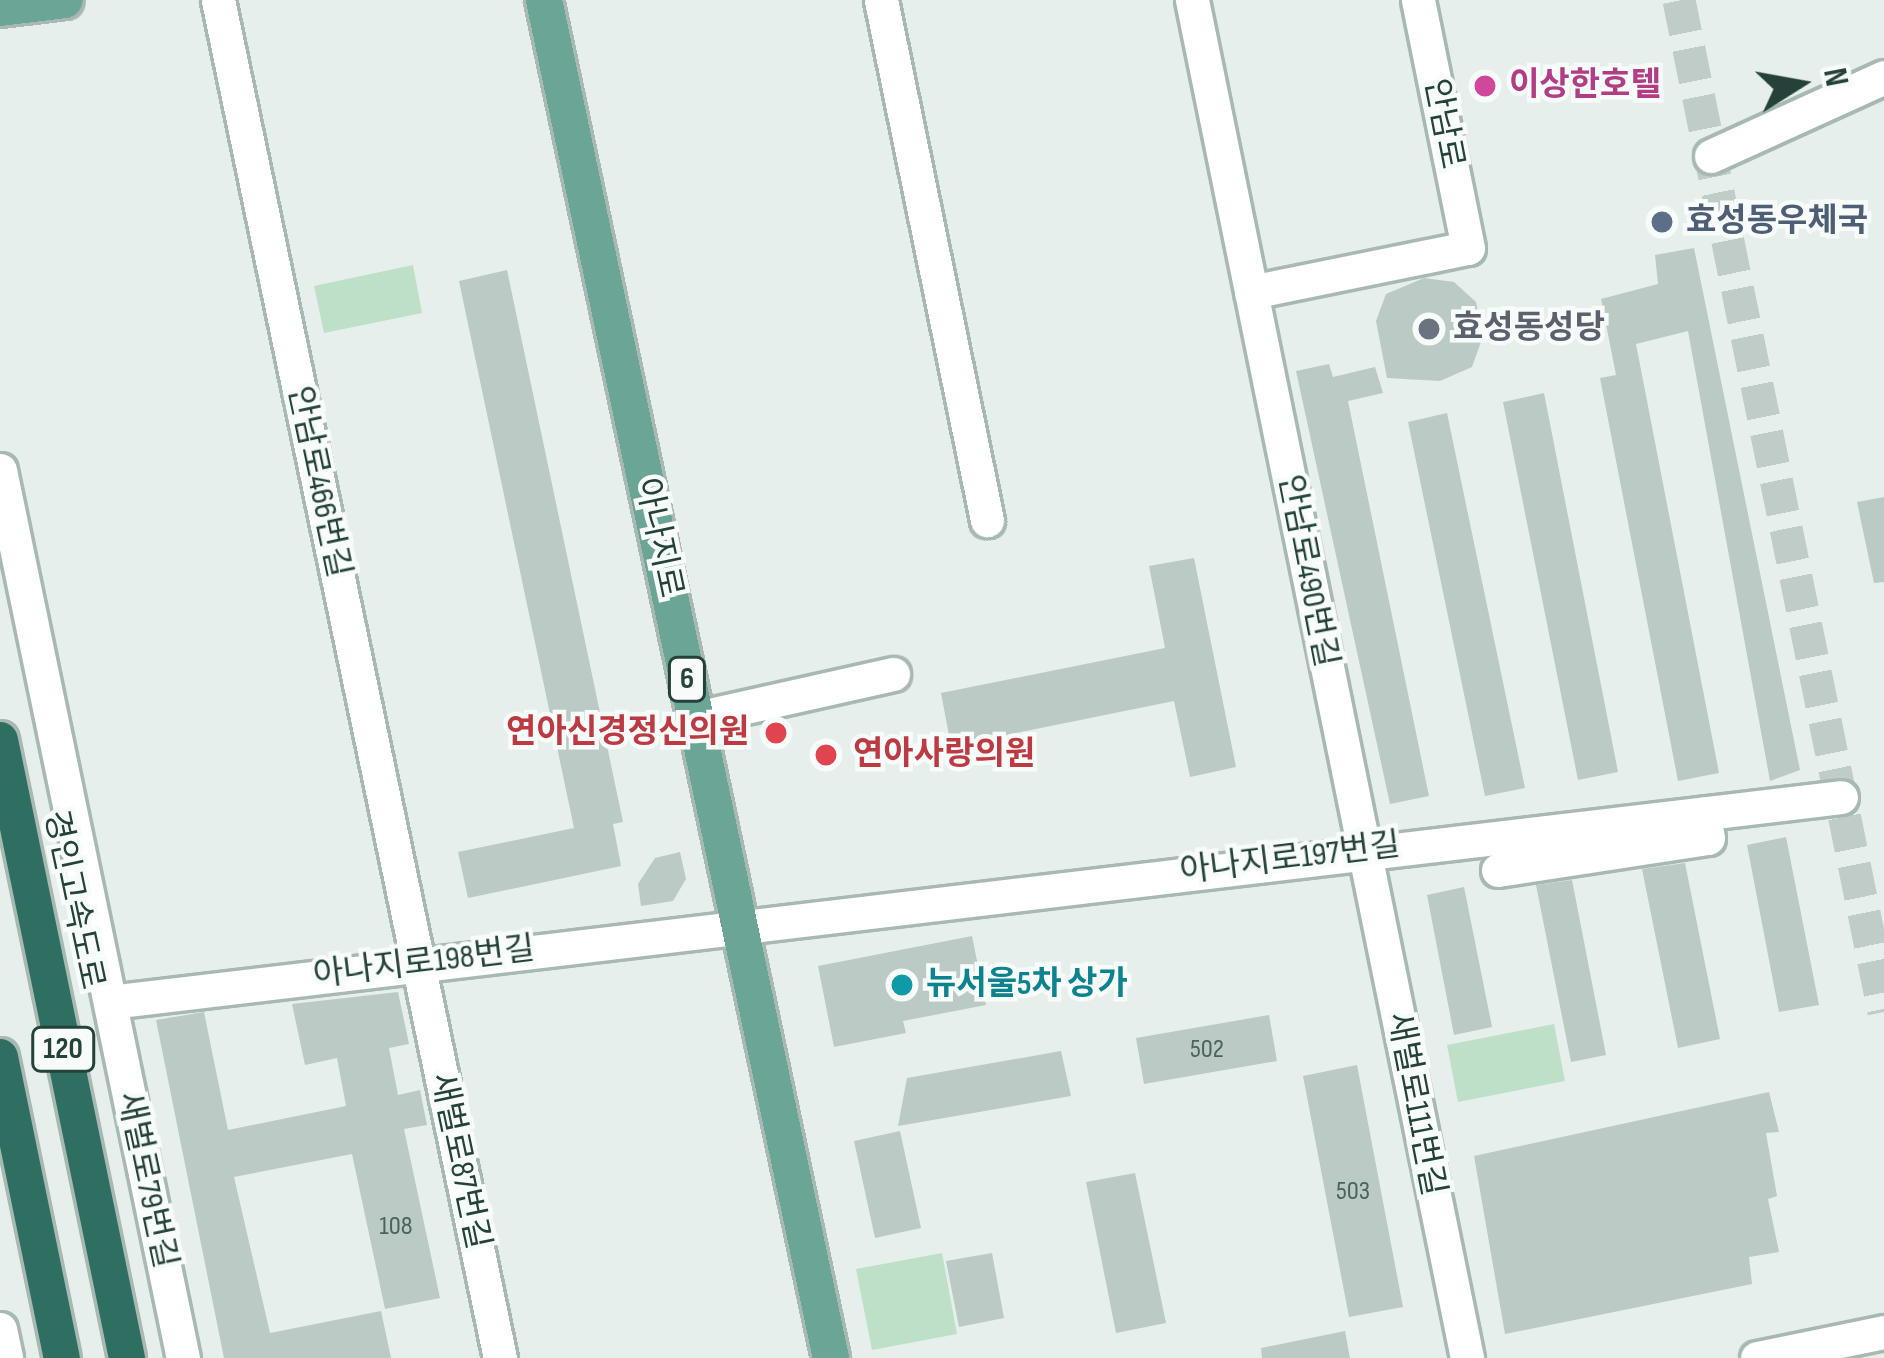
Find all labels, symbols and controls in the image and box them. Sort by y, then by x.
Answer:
north arrow [1740,24,1860,144]
text: N [1814,65,1857,90]
place label: 이상한호텔 [1509,66,1661,106]
marker: 이상한호텔 [1472,73,1498,99]
street label: 안남로 [1415,76,1471,172]
place label: 효성동우체국 [1686,202,1868,242]
marker: 효성동우체국 [1649,209,1675,235]
place label: 효성동성당 [1453,309,1605,349]
marker: 효성동성당 [1416,316,1442,342]
street label: 안남로466번길 [278,383,358,581]
street label: 안남로490번길 [1269,472,1345,670]
street label: 아나지로 [626,474,690,602]
road number: 6 [666,655,708,703]
place label: 연아신경정신의원 [506,713,749,753]
marker: 연아신경정신의원 [760,717,792,749]
place label: 연아사랑의원 [853,735,1035,775]
marker: 연아사랑의원 [810,739,842,771]
street label: 경인고속도로 [35,807,111,993]
street label: 아나지로197번길 [1178,826,1402,892]
street label: 아나지로198번길 [311,930,537,996]
place label: 뉴서울5차 상가 [926,965,1128,1005]
marker: 뉴서울5차 상가 [889,972,915,998]
street label: 새벌로111번길 [1378,1009,1452,1199]
road number: 120 [30,1025,96,1073]
house number: 502 [1190,1034,1224,1066]
street label: 새벌로87번길 [421,1069,497,1253]
street label: 새벌로79번길 [108,1088,184,1272]
house number: 503 [1336,1176,1370,1208]
house number: 108 [379,1211,413,1243]

